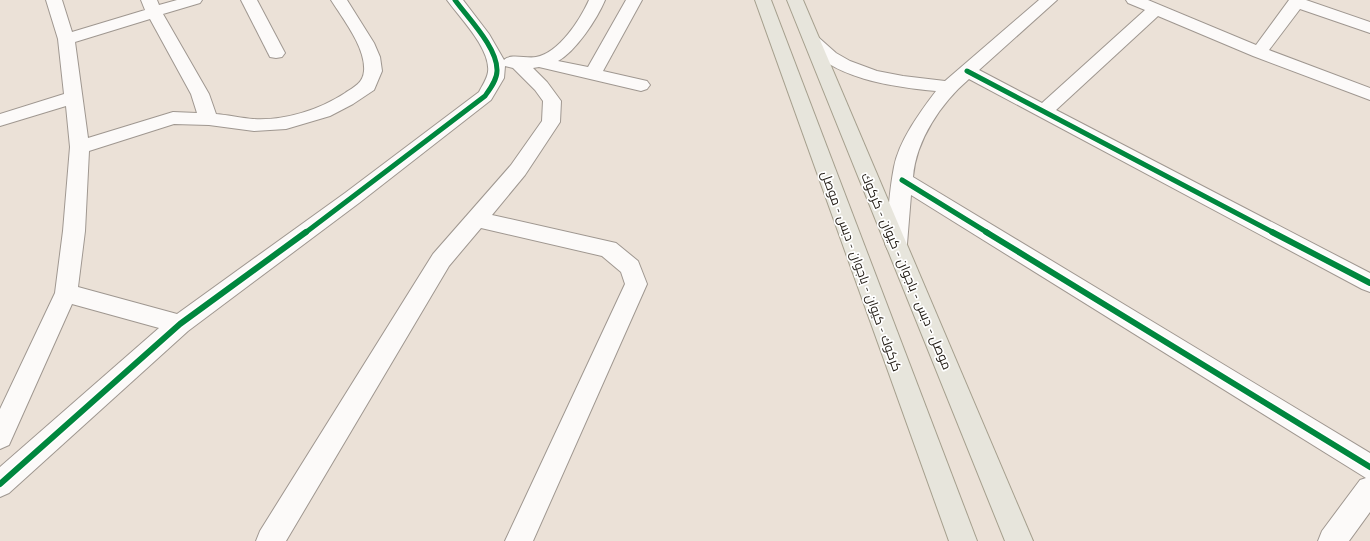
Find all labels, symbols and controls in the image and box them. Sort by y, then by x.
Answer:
street label: كركوك - كيوان - باجوان - دبس - موصل [818,168,906,374]
street label: موصل - دبس - باجوان - كيوان - كركوك [858,170,956,372]

